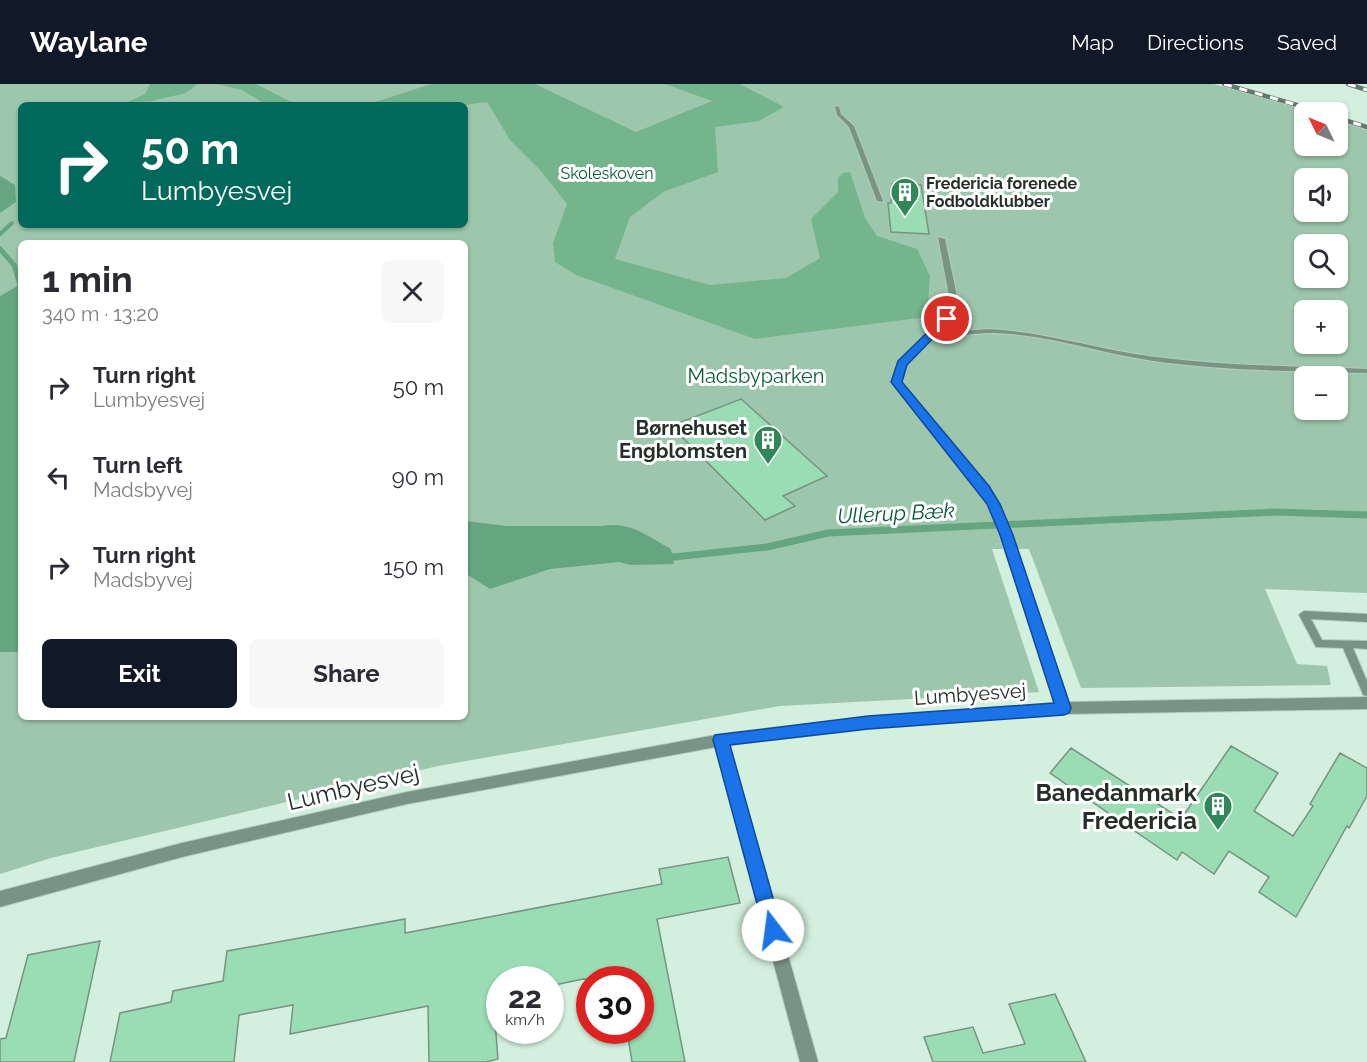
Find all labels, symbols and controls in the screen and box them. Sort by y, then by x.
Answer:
text: Waylane [30,26,147,59]
text: Map [1071,30,1114,55]
text: Directions [1147,30,1244,55]
text: Saved [1277,30,1337,55]
north arrow [1294,102,1348,156]
map controls [1294,102,1348,420]
text: 50 m [141,125,239,174]
icon: right [42,126,120,204]
park label: Skoleskoven [561,164,654,183]
button: sound [1294,168,1348,222]
place label: Fredericia forenede Fodboldklubber [926,174,1077,211]
text: Lumbyesvej [141,175,292,206]
building icon: Fredericia forenede Fodboldklubber [889,176,921,218]
button: search [1294,234,1348,288]
text: 1 min [42,258,133,300]
button: close [381,260,444,323]
pin [921,293,972,344]
button: + [1294,300,1348,354]
text: 340 m · 13:20 [42,302,159,326]
icon: arrive [930,302,963,335]
text: Turn right [93,362,196,388]
park label: Madsbyparken [688,364,824,388]
button: − [1294,366,1348,420]
icon: right [42,371,75,404]
text: 50 m [393,374,444,400]
text: Lumbyesvej [93,388,205,412]
place label: Børnehuset Engblomsten [619,416,747,463]
building icon: Børnehuset Engblomsten [752,424,784,466]
text: Turn left [93,452,183,478]
icon: left [42,461,75,494]
text: 90 m [392,464,444,490]
text: Madsbyvej [93,478,193,502]
water label: Ullerup Bæk [837,497,955,529]
text: Turn right [93,542,196,568]
icon: right [42,551,75,584]
text: 150 m [383,554,444,580]
text: Madsbyvej [93,568,193,592]
button: Exit [42,639,237,708]
button: Share [249,639,444,708]
street label: Lumbyesvej [913,678,1027,710]
street label: Lumbyesvej [284,758,422,816]
place label: Banedanmark Fredericia [1035,778,1198,835]
building icon: Banedanmark Fredericia [1202,790,1234,832]
position arrow [741,898,805,962]
speed limit sign: 30 [576,966,654,1044]
text: 22 [508,980,542,1015]
text: km/h [505,1011,545,1029]

